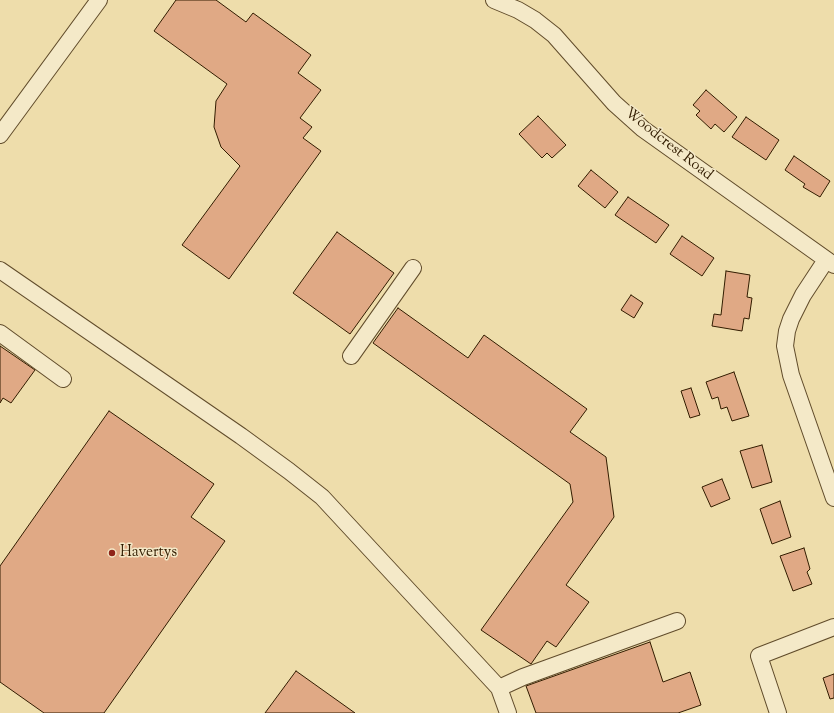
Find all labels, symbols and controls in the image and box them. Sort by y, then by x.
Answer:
street label: Woodcrest Road [620,105,716,185]
place label: Havertys [120,544,177,562]
marker: Havertys [107,548,117,558]

